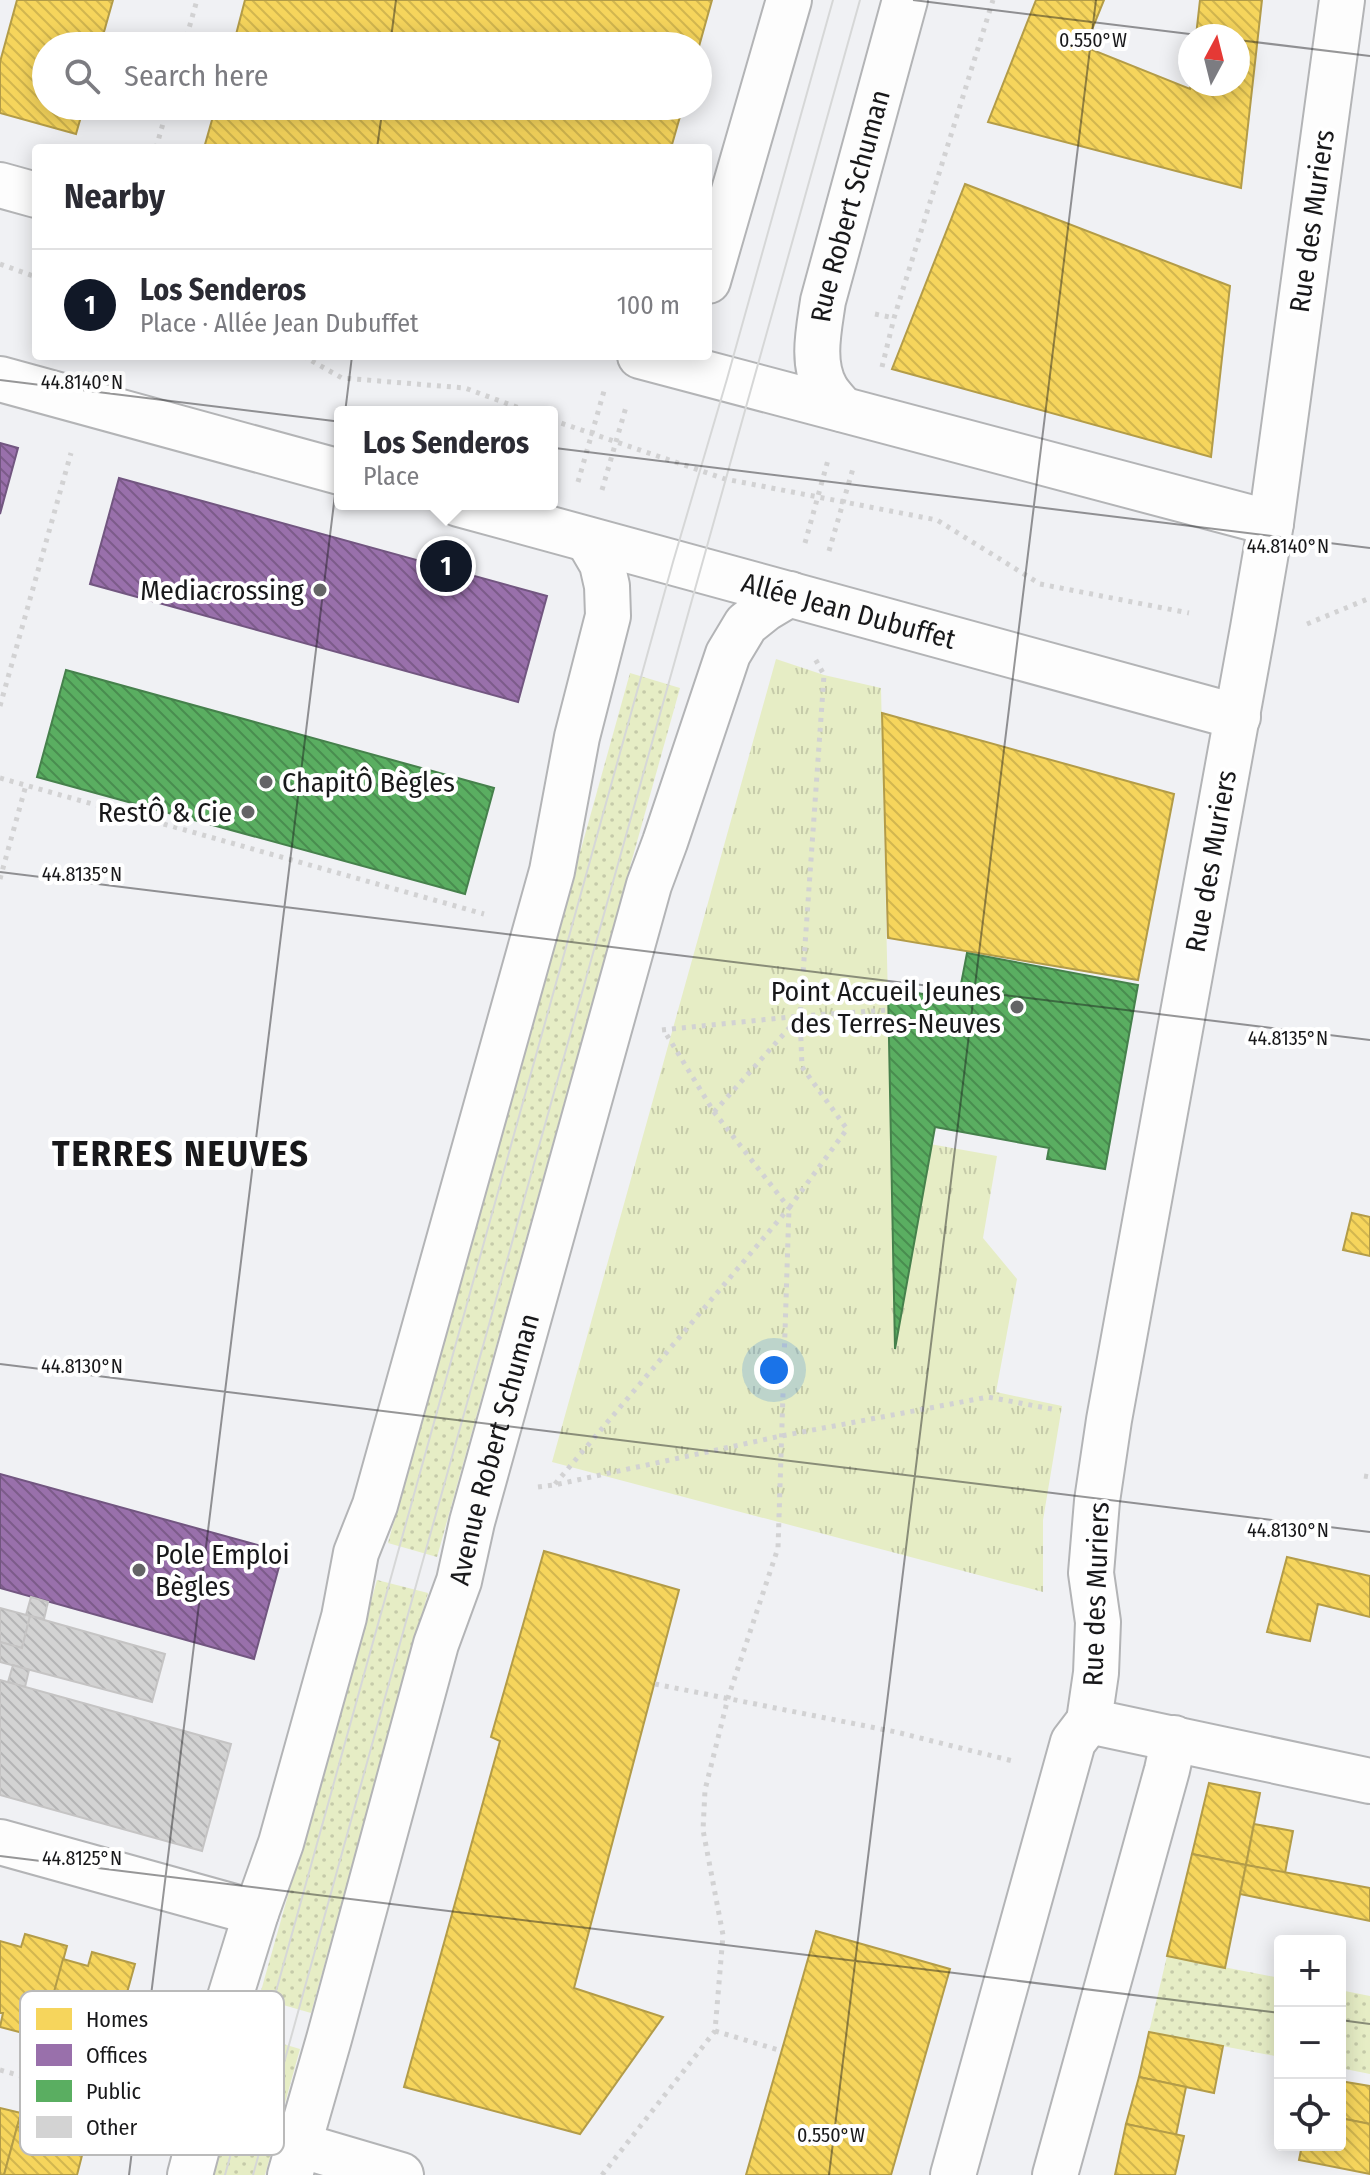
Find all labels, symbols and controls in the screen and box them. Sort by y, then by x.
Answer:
north arrow [1178,24,1250,96]
text: 0.550°W [1059,28,1127,52]
search box [32,32,712,120]
icon: search [60,54,104,98]
text: Search here [124,58,269,94]
street label: Rue Robert Schuman [803,86,896,324]
street label: Rue des Muriers [1283,127,1341,315]
text: Nearby [64,176,165,217]
text: Los Senderos [140,272,306,308]
text: 1 [85,290,96,321]
text: 100 m [617,290,680,321]
text: Place · Allée Jean Dubuffet [140,308,419,339]
text: 44.8140°N [41,370,123,394]
popup [334,406,558,510]
text: Los Senderos [363,425,529,461]
text: Place [363,461,419,492]
text: 44.8140°N [1247,534,1329,558]
pin: 1 [420,536,472,596]
street label: Allée Jean Dubuffet [738,566,960,656]
place label: Mediacrossing [140,574,305,607]
marker: Mediacrossing [311,581,329,599]
place label: ChapitÔ Bègles [282,766,455,799]
street label: Rue des Muriers [1179,767,1243,955]
marker: ChapitÔ Bègles [257,773,275,791]
place label: RestÔ & Cie [98,796,232,829]
marker: RestÔ & Cie [239,803,257,821]
text: 44.8135°N [42,862,122,886]
place label: Point Accueil Jeunes des Terres-Neuves [771,975,1001,1040]
marker: Point Accueil Jeunes des Terres-Neuves [1008,998,1026,1016]
text: 44.8135°N [1248,1026,1328,1050]
district label: TERRES NEUVES [52,1132,310,1176]
street label: Avenue Robert Schuman [442,1310,546,1588]
your location [754,1350,794,1390]
text: 44.8130°N [41,1354,123,1378]
street label: Rue des Muriers [1076,1501,1116,1687]
text: 44.8130°N [1247,1518,1329,1542]
place label: Pole Emploi Bègles [155,1538,290,1603]
marker: Pole Emploi Bègles [130,1561,148,1579]
text: 44.8125°N [42,1846,122,1870]
map controls [1274,1935,1346,2151]
button: + [1274,1935,1346,2007]
legend [20,1991,284,2155]
text: Homes [86,2006,148,2033]
button: − [1274,2007,1346,2079]
text: Offices [86,2042,147,2069]
text: Public [86,2078,142,2105]
button: locate [1274,2079,1346,2151]
text: Other [86,2114,137,2141]
text: 0.550°W [797,2123,865,2147]

